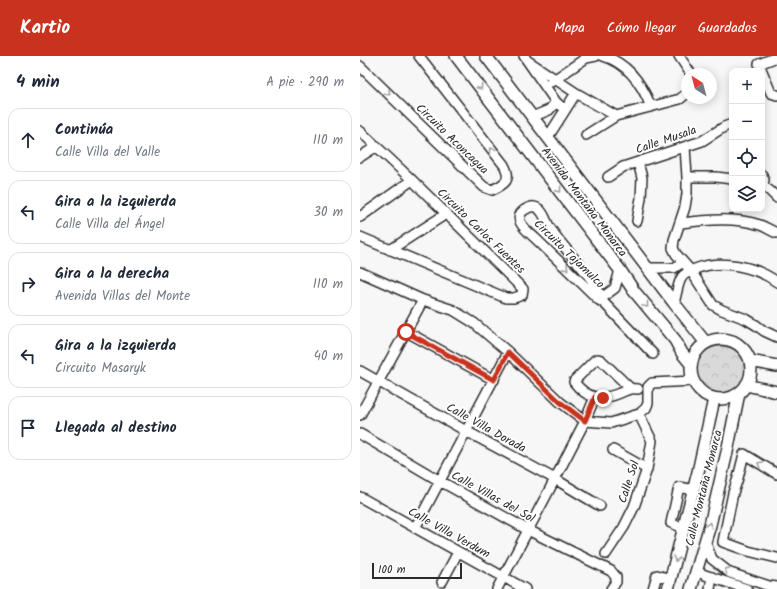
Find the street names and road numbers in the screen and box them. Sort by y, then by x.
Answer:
street label: Circuito Aconcagua [411,99,493,179]
street label: Calle Musala [633,121,699,159]
street label: Avenida Montaña Monarca [536,143,632,261]
street label: Circuito Carlos Fuentes [432,184,530,278]
street label: Circuito Tajamulco [529,215,609,293]
street label: Calle Villa Dorada [443,398,530,458]
street label: Calle Montaña Monarca [680,428,728,548]
street label: Calle Sol [613,458,645,506]
street label: Calle Villas del Sol [448,466,539,528]
street label: Calle Villa Verdum [404,502,494,564]

